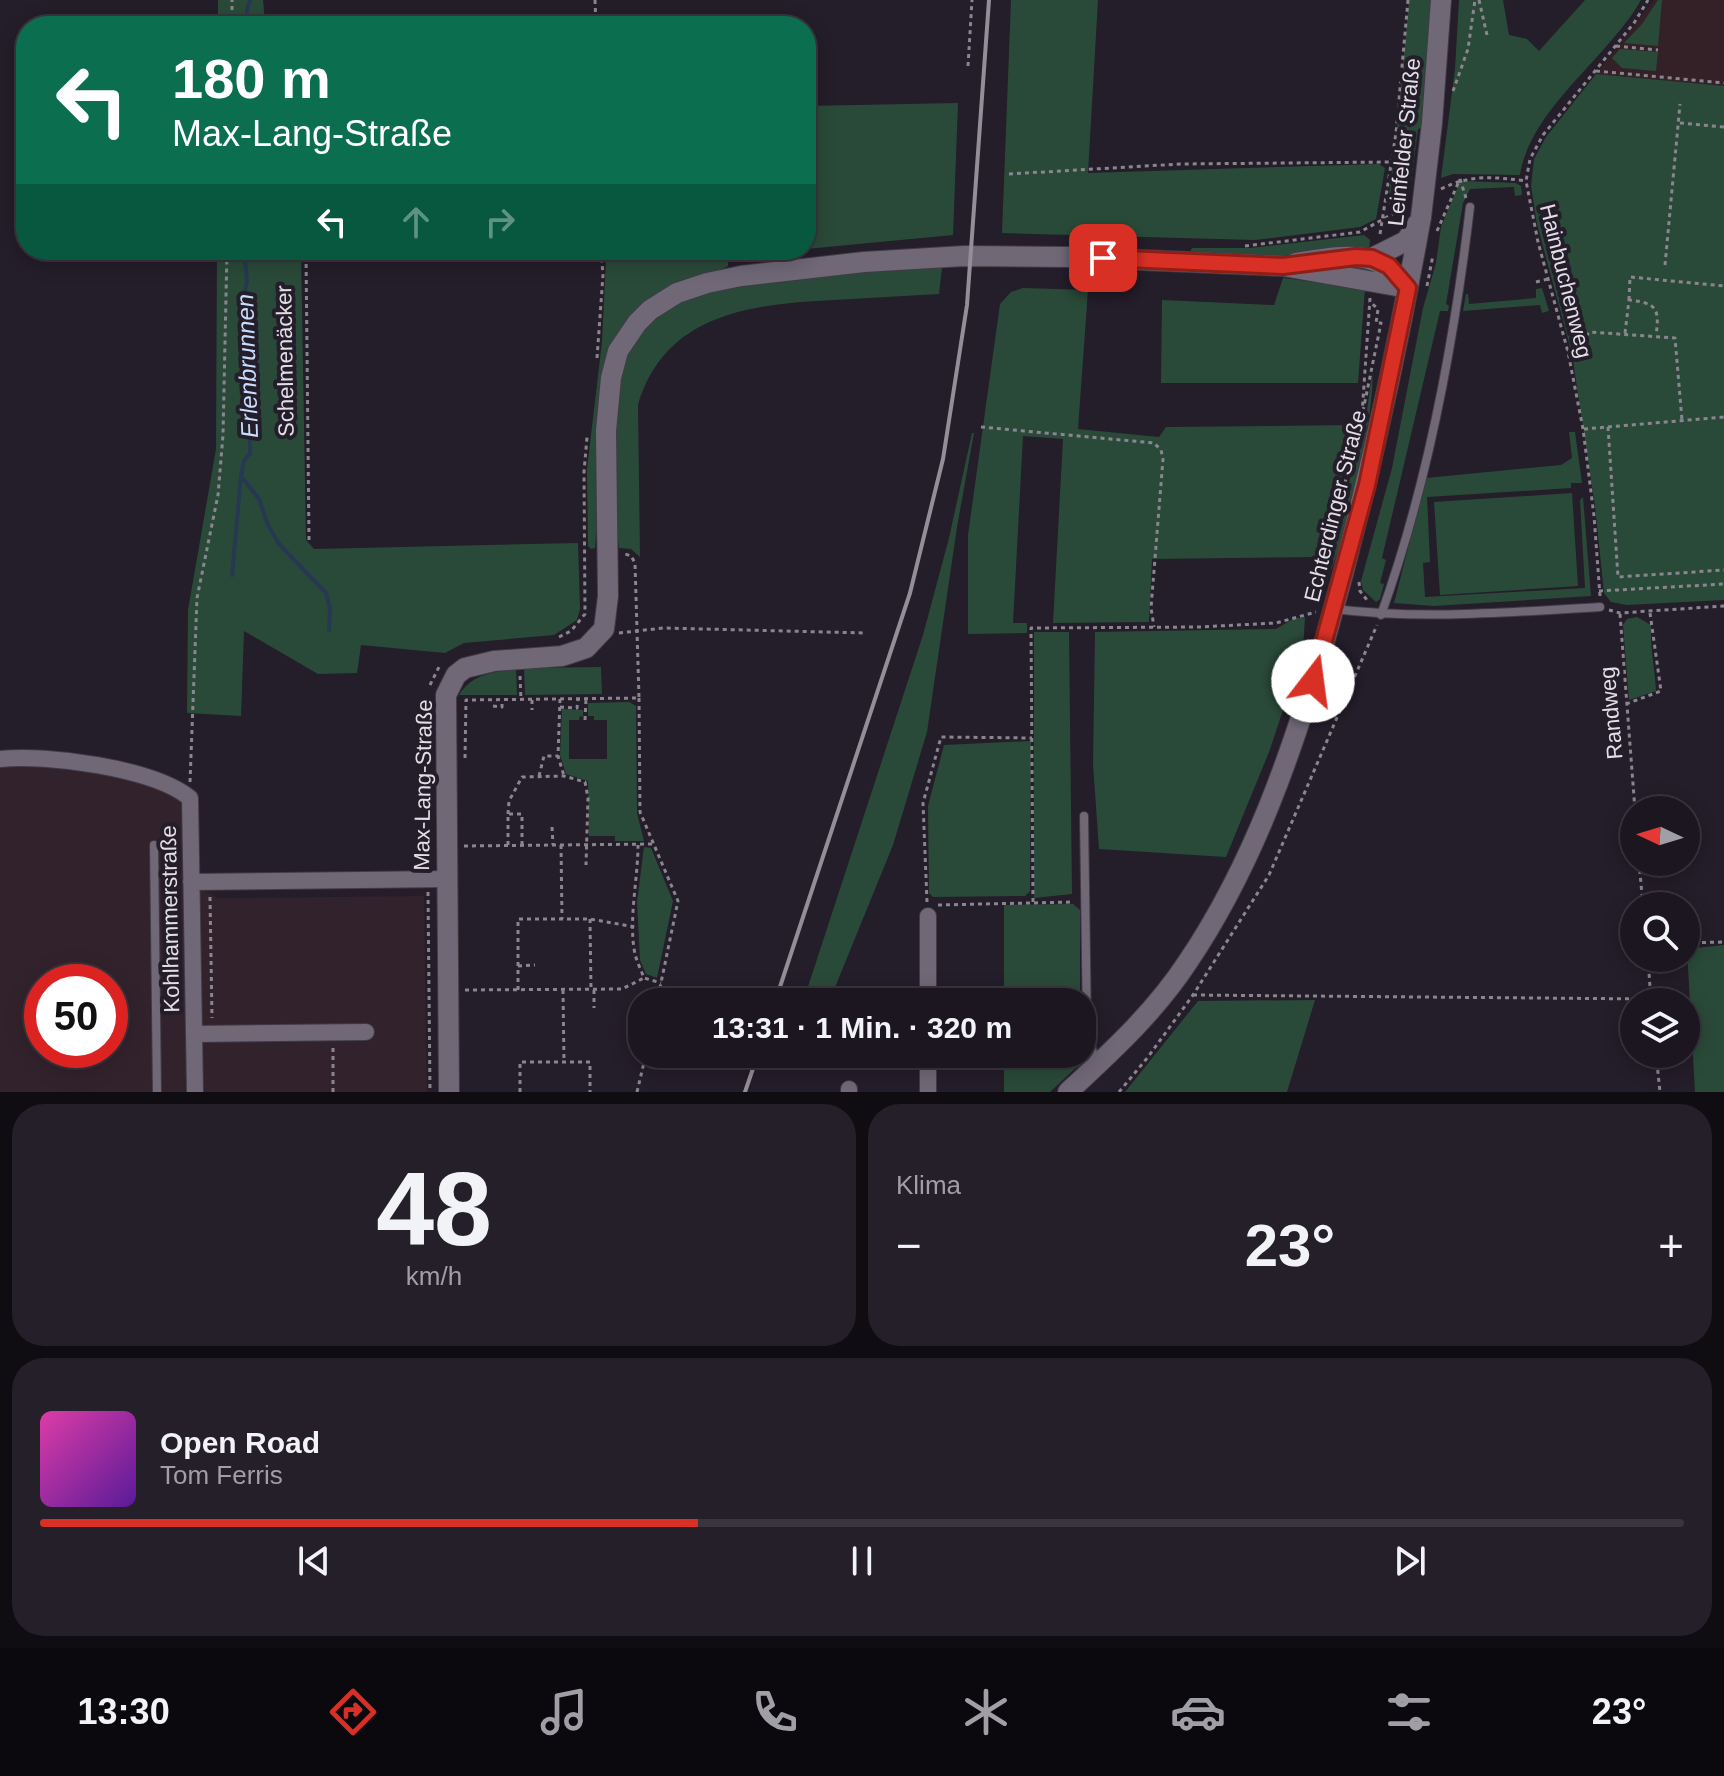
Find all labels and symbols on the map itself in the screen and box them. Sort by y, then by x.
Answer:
street label: Leinfelder Straße [1383,57,1425,227]
street label: Hainbuchenweg [1535,201,1597,361]
pin [1069,224,1137,292]
street label: Schelmenäcker [271,285,299,437]
water label: Erlenbrunnen [231,294,263,438]
street label: Echterdinger Straße [1299,407,1371,605]
position arrow [1271,639,1355,723]
street label: Randweg [1594,666,1628,760]
street label: Max-Lang-Straße [409,699,437,871]
north arrow [1620,796,1700,876]
street label: Kohlhammerstraße [156,825,184,1013]
speed limit sign: 50 [24,964,128,1068]

